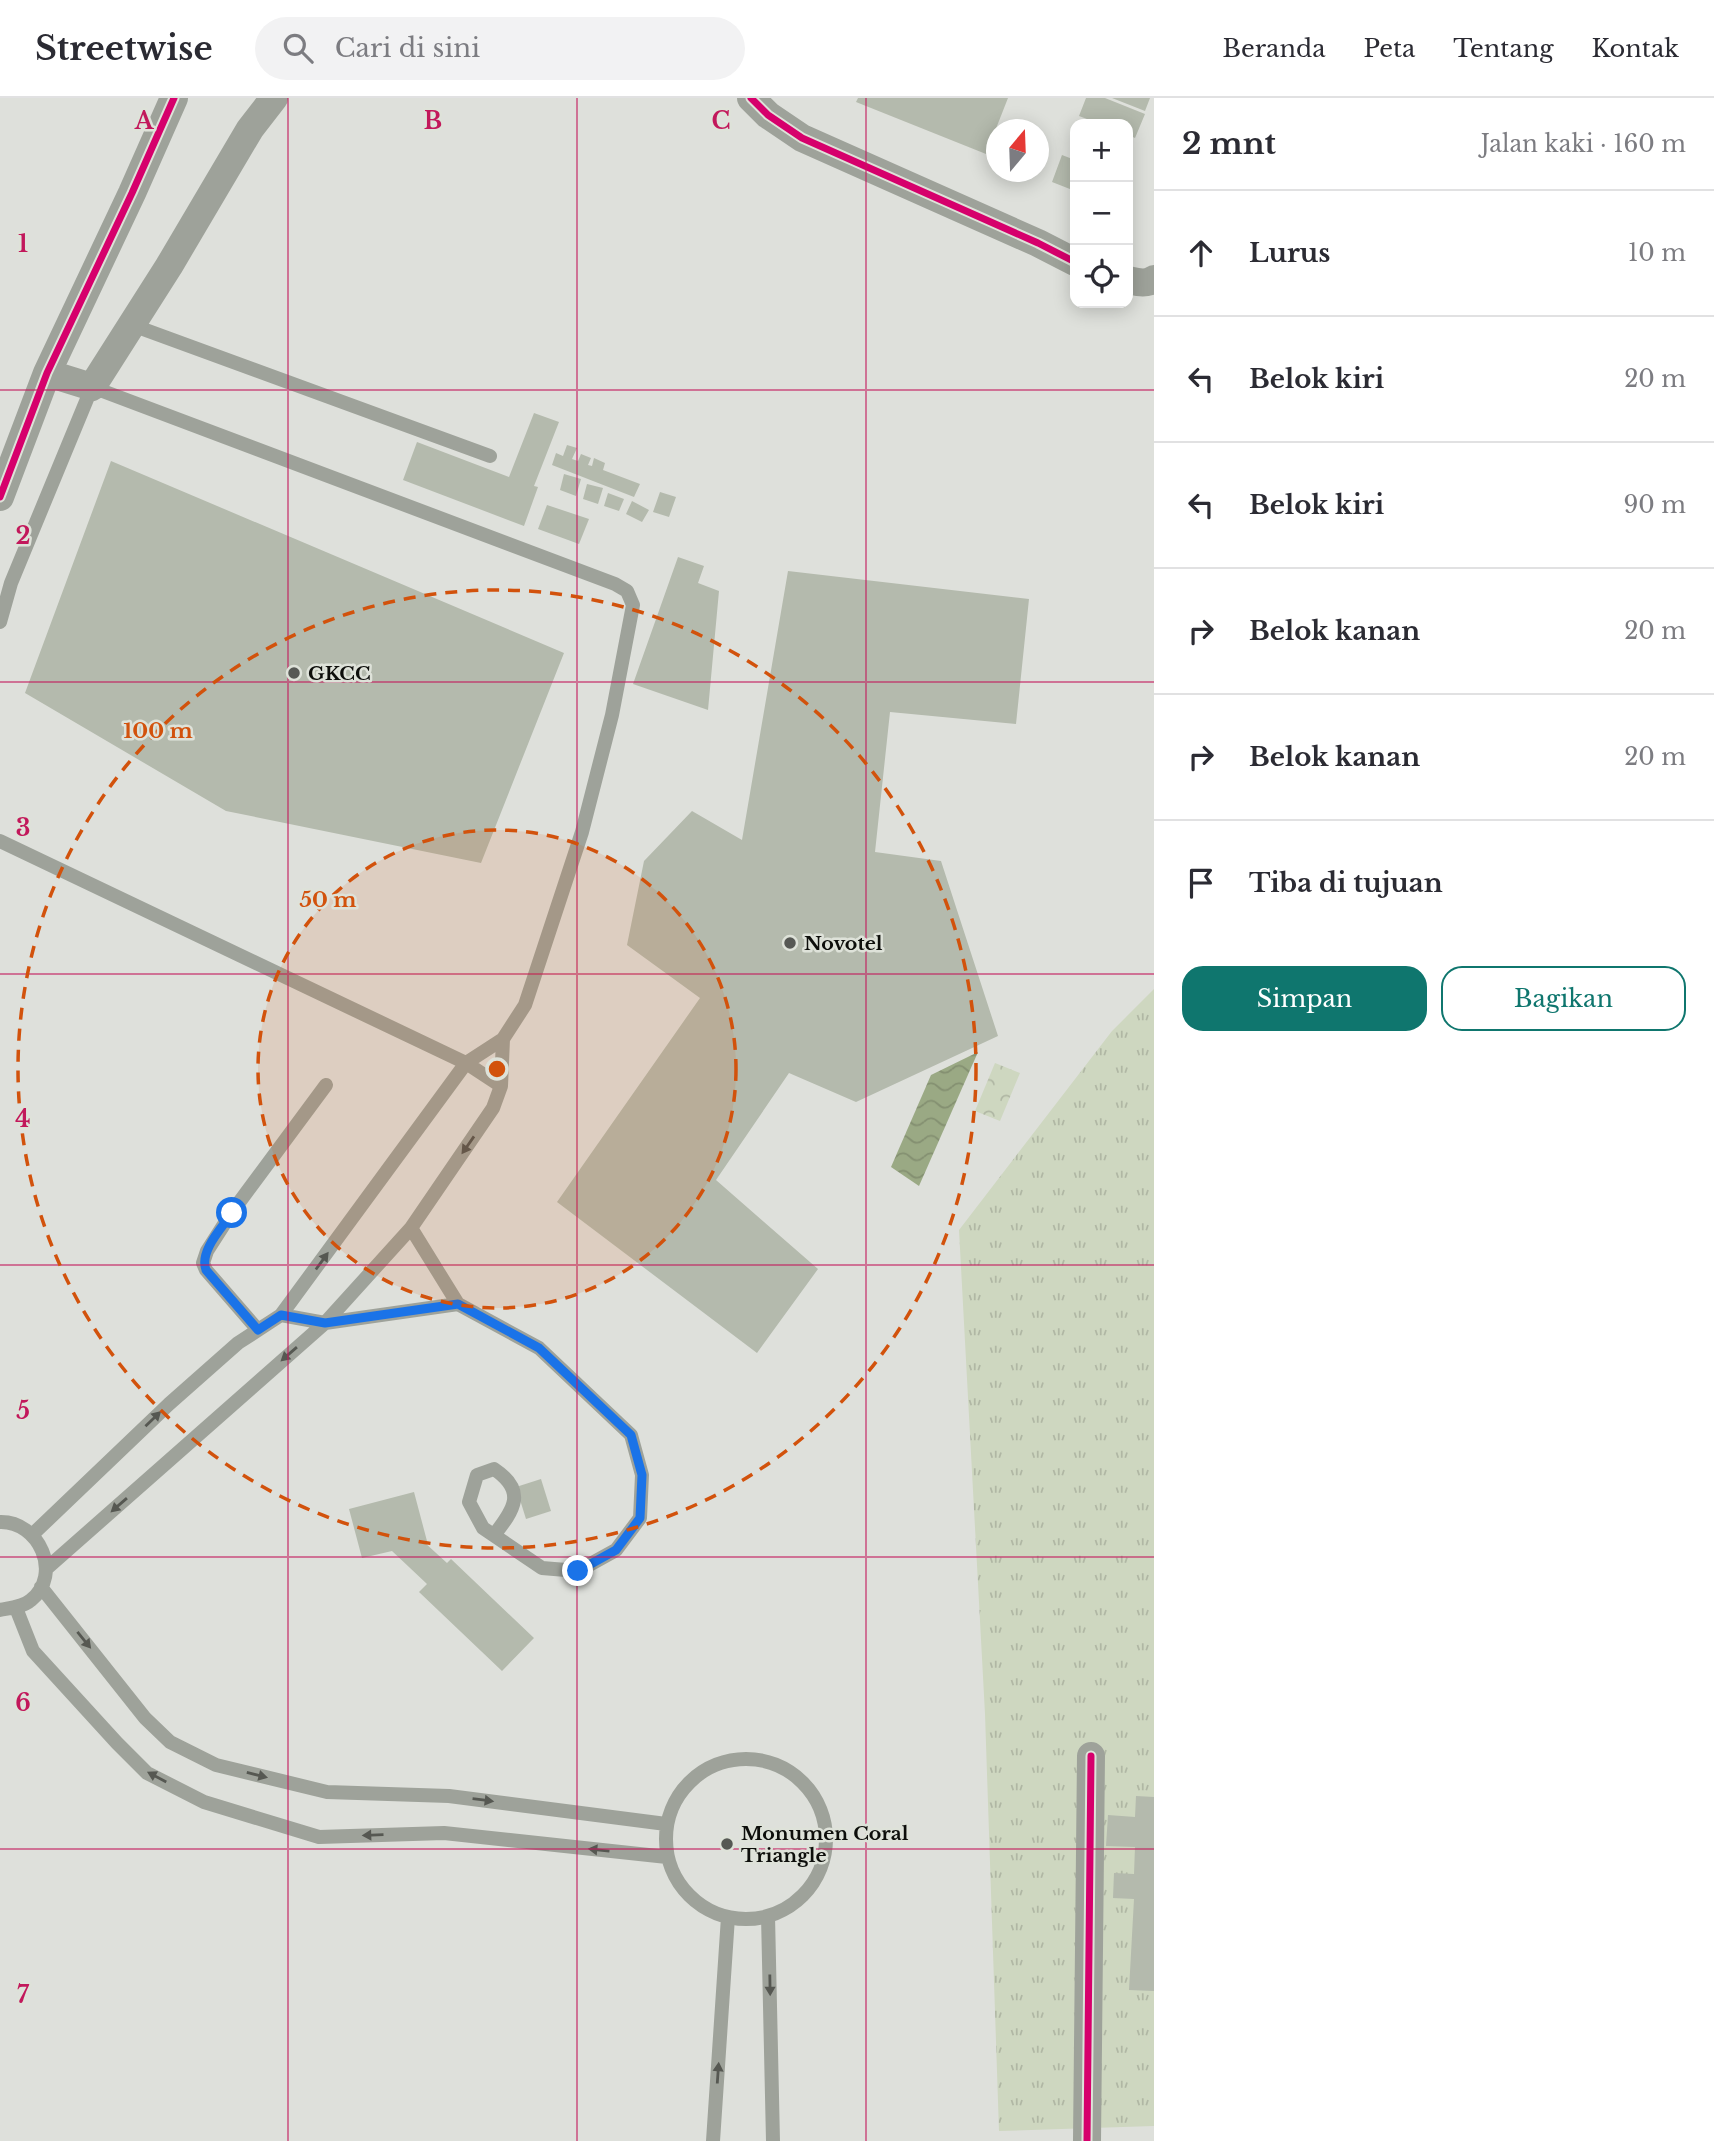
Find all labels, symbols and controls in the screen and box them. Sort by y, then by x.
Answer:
search box [255,17,745,80]
text: Streetwise [35,28,213,69]
icon: search [279,29,317,67]
text: Cari di sini [335,32,480,64]
text: Beranda [1223,34,1325,63]
text: Peta [1363,34,1415,63]
text: Tentang [1453,34,1554,63]
text: Kontak [1592,34,1679,63]
text: A [134,107,155,135]
text: B [424,107,442,135]
text: C [712,107,730,135]
north arrow [986,119,1049,182]
map controls [1070,119,1133,308]
button: + [1070,119,1133,182]
text: 2 mnt [1182,125,1276,162]
text: Jalan kaki · 160 m [1481,130,1686,158]
button: − [1070,182,1133,245]
text: 1 [18,230,28,258]
icon: ahead [1182,234,1220,272]
text: Lurus [1249,237,1330,269]
text: 10 m [1628,239,1686,267]
button: locate [1070,245,1133,308]
icon: left [1182,360,1220,398]
text: Belok kiri [1249,363,1384,395]
text: 20 m [1624,365,1686,393]
icon: left [1182,486,1220,524]
text: Belok kiri [1249,489,1384,521]
text: 90 m [1624,491,1686,519]
text: 2 [16,522,30,550]
icon: right [1182,612,1220,650]
text: Belok kanan [1249,615,1420,647]
text: 20 m [1624,617,1686,645]
place label: GKCC [308,662,371,685]
marker: GKCC [286,665,302,681]
text: 100 m [123,718,193,744]
icon: right [1182,738,1220,776]
text: Belok kanan [1249,741,1420,773]
text: 20 m [1624,743,1686,771]
text: 3 [16,814,30,842]
icon: arrive [1182,864,1220,902]
text: Tiba di tujuan [1249,867,1443,899]
text: 50 m [299,887,357,913]
place label: Novotel [804,932,883,955]
marker: Novotel [782,935,798,951]
button: Simpan [1182,966,1427,1031]
button: Bagikan [1441,966,1686,1031]
centre of rings [485,1057,509,1081]
text: 4 [15,1105,31,1133]
one-way arrow [461,1136,475,1154]
route start [216,1197,247,1228]
one-way arrow [315,1252,329,1270]
one-way arrow [281,1346,298,1362]
text: 5 [16,1397,30,1425]
one-way arrow [144,1411,161,1427]
one-way arrow [110,1497,127,1512]
route end [562,1555,593,1586]
one-way arrow [76,1631,91,1649]
text: 6 [15,1689,31,1717]
one-way arrow [247,1770,269,1781]
one-way arrow [146,1772,166,1784]
one-way arrow [472,1795,494,1806]
place label: Monumen Coral Triangle [741,1822,909,1867]
one-way arrow [362,1830,384,1841]
marker: Monumen Coral Triangle [719,1836,735,1852]
one-way arrow [588,1844,610,1855]
one-way arrow [764,1974,775,1996]
text: 7 [17,1981,30,2009]
one-way arrow [713,2062,724,2084]

